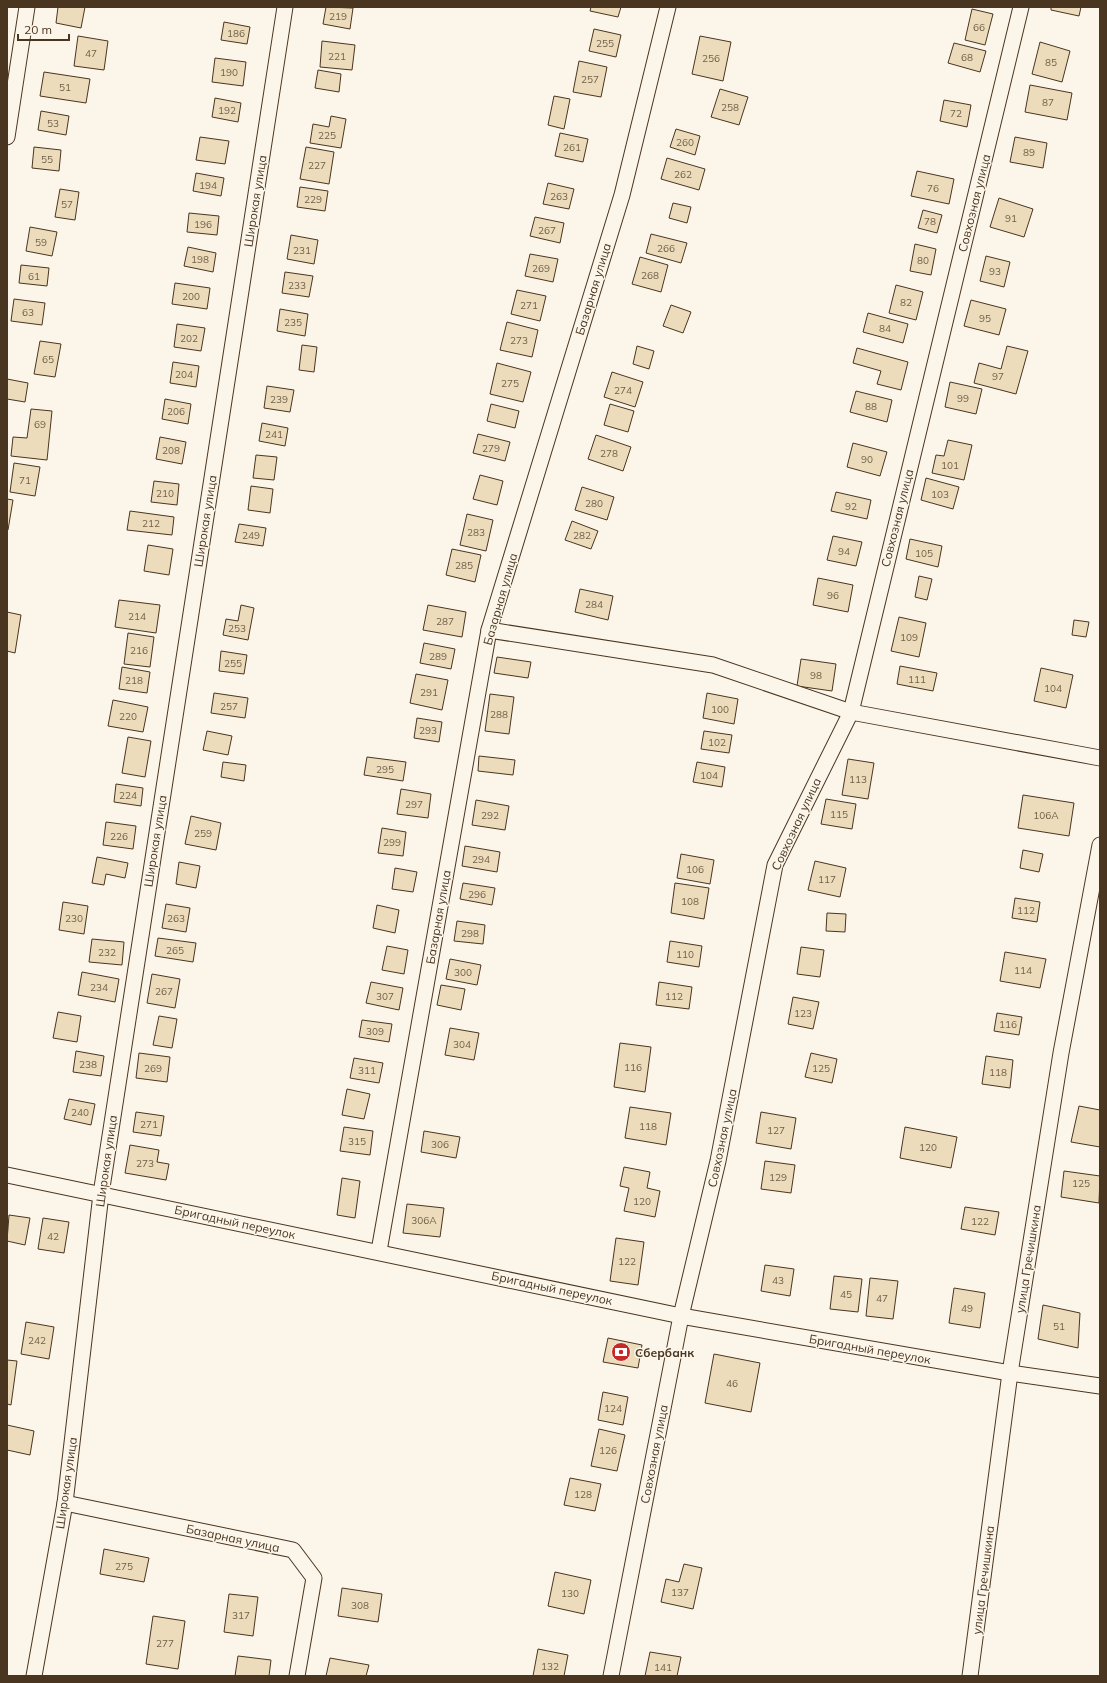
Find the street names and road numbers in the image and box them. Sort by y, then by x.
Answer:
street label: Совхозная улица [955,152,993,254]
street label: Широкая улица [240,154,270,248]
street label: Базарная улица [572,241,614,337]
street label: Совхозная улица [878,467,916,569]
street label: Широкая улица [190,474,220,568]
street label: Базарная улица [480,551,520,647]
street label: Совхозная улица [768,775,824,873]
street label: Широкая улица [140,794,170,888]
street label: Базарная улица [422,869,454,965]
street label: Совхозная улица [704,1087,740,1189]
street label: Широкая улица [92,1114,120,1208]
street label: Бригадный переулок [173,1202,297,1242]
street label: улица Гречишкина [1012,1204,1044,1314]
street label: Бригадный переулок [490,1268,614,1308]
street label: Бригадный переулок [808,1331,933,1367]
street label: Совхозная улица [637,1403,671,1505]
street label: Широкая улица [52,1436,80,1530]
street label: Базарная улица [185,1521,281,1555]
street label: улица Гречишкина [969,1525,997,1635]

